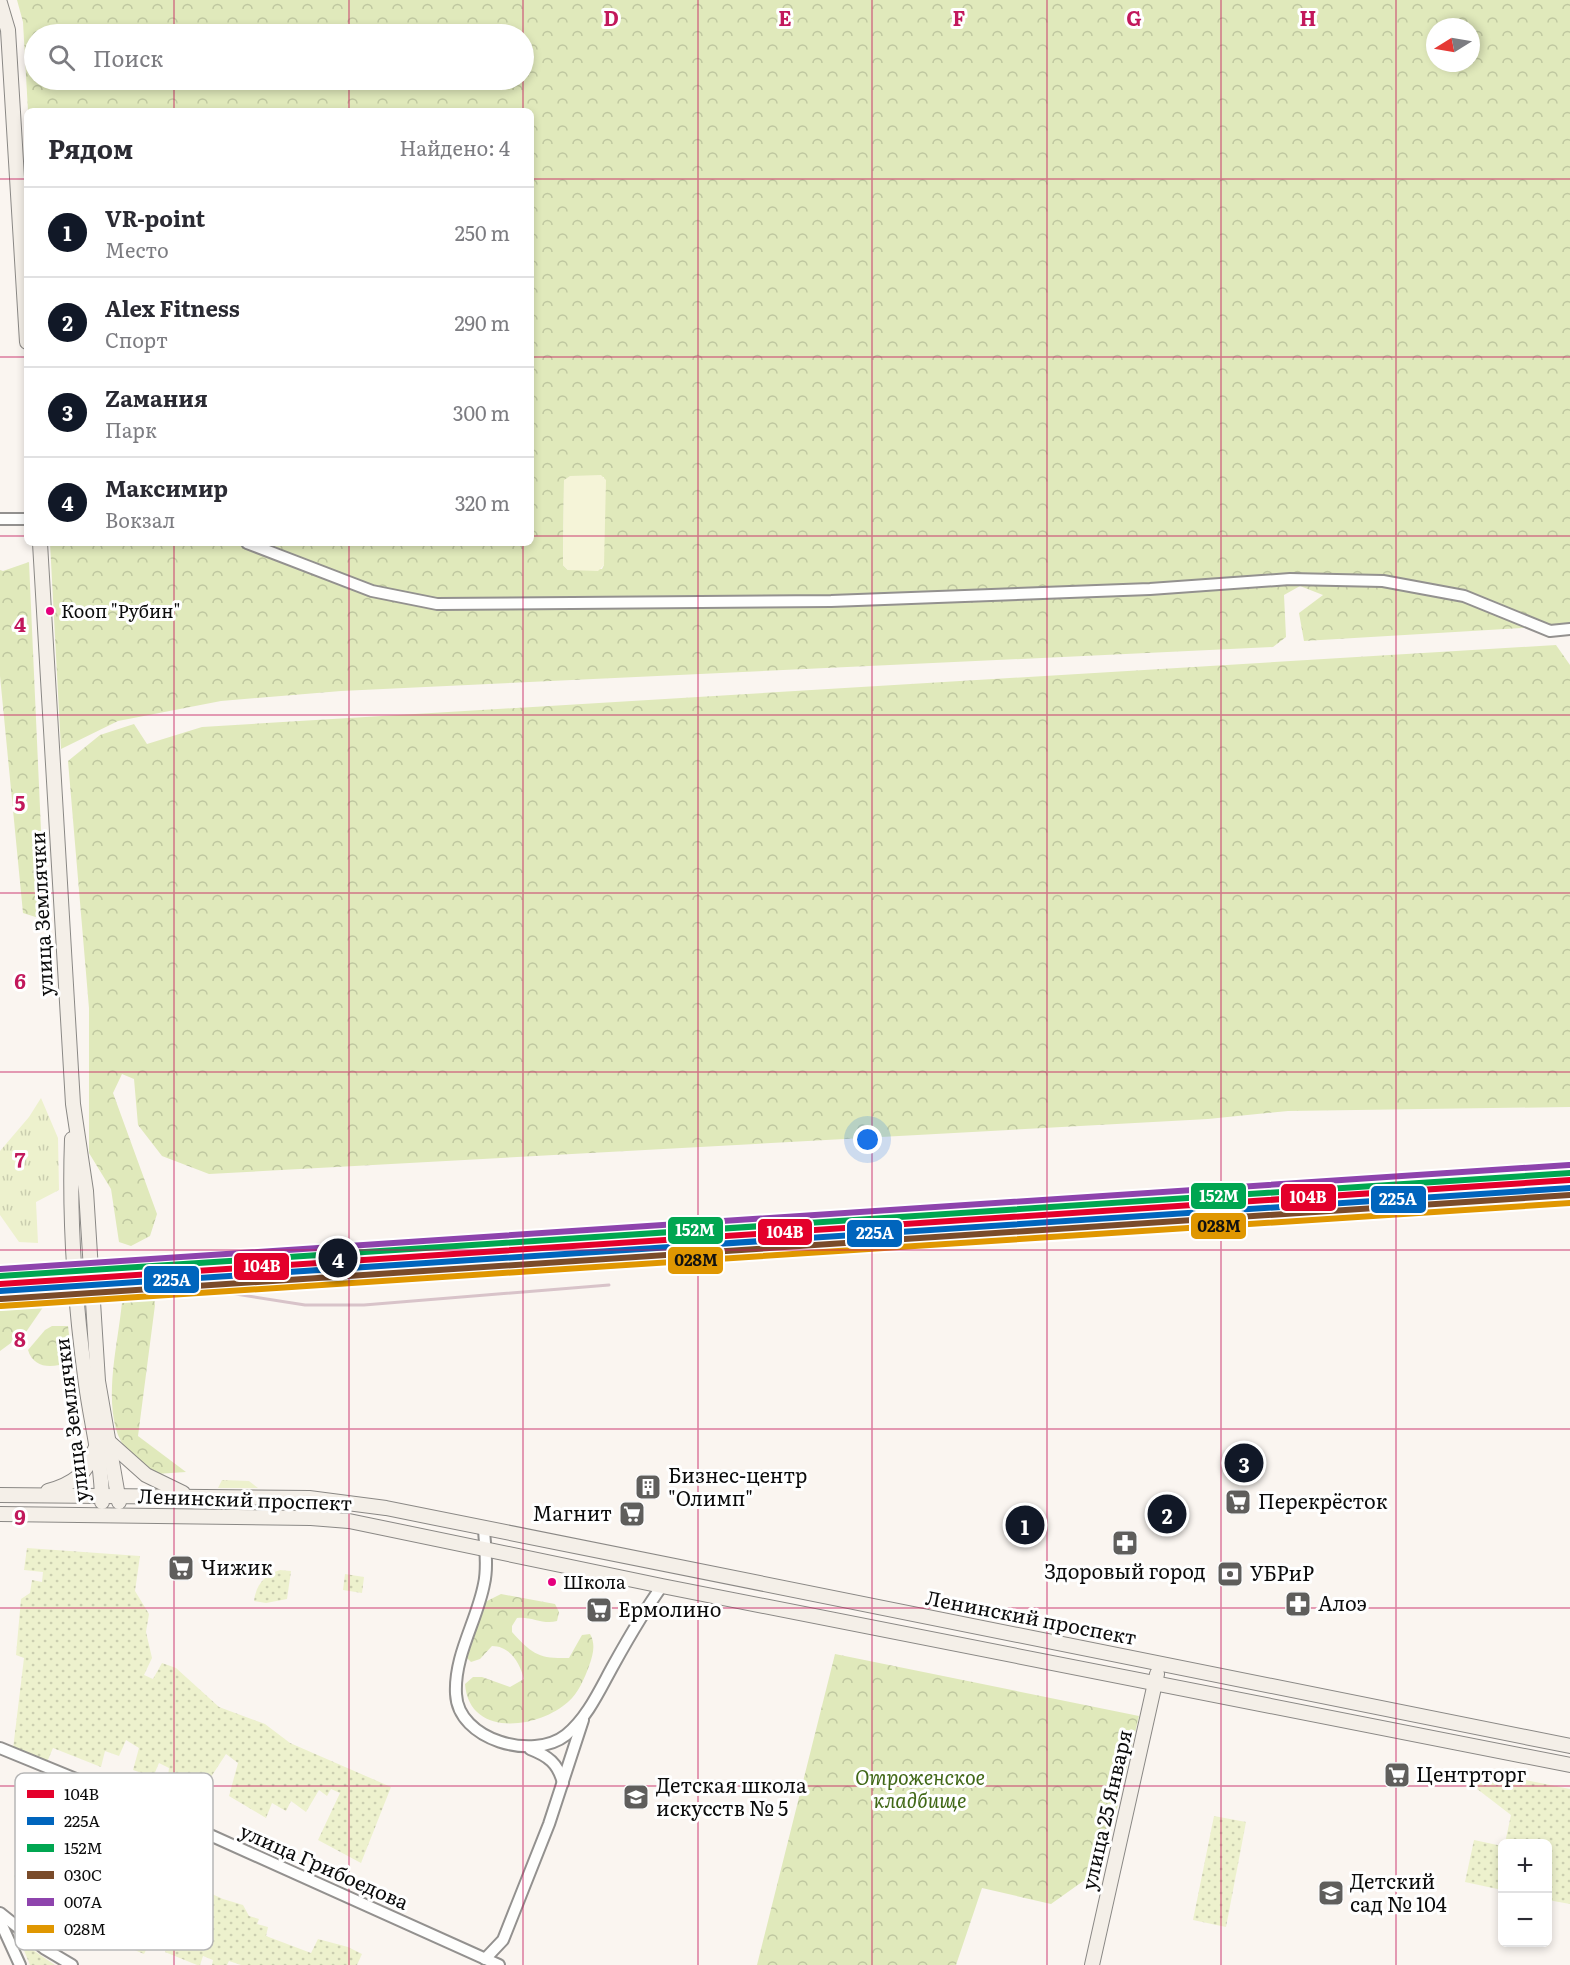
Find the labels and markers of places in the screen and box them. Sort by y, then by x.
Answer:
place label: Кооп "Рубин" [61,597,181,624]
marker: Кооп "Рубин" [44,605,56,617]
pin: 4 [318,1236,358,1280]
pin: 3 [1224,1440,1264,1486]
place label: Бизнес-центр "Олимп" [668,1459,807,1512]
building icon: Бизнес-центр "Олимп" [633,1472,663,1502]
place label: Перекрёсток [1258,1485,1388,1515]
supermarket icon: Перекрёсток [1223,1487,1253,1517]
pin: 2 [1148,1492,1186,1537]
place label: Магнит [532,1497,612,1527]
supermarket icon: Магнит [617,1499,647,1529]
pin: 1 [1006,1502,1044,1547]
pharmacy icon: Здоровый город [1110,1528,1140,1558]
place label: Чижик [201,1551,273,1581]
supermarket icon: Чижик [166,1553,196,1583]
place label: Здоровый город [1044,1555,1206,1585]
place label: УБРиР [1250,1557,1314,1587]
bank icon: УБРиР [1215,1559,1245,1589]
place label: Школа [563,1568,626,1595]
marker: Школа [546,1576,558,1588]
place label: Алоэ [1318,1587,1367,1617]
pharmacy icon: Алоэ [1283,1589,1313,1619]
place label: Ермолино [618,1593,721,1623]
supermarket icon: Ермолино [584,1595,614,1625]
place label: Центрторг [1416,1758,1527,1788]
supermarket icon: Центрторг [1382,1760,1412,1790]
place label: Детская школа искусств № 5 [656,1769,807,1822]
school or university icon: Детская школа искусств № 5 [621,1782,651,1812]
place label: Детский сад № 104 [1350,1865,1447,1918]
school or university icon: Детский сад № 104 [1316,1878,1346,1908]

